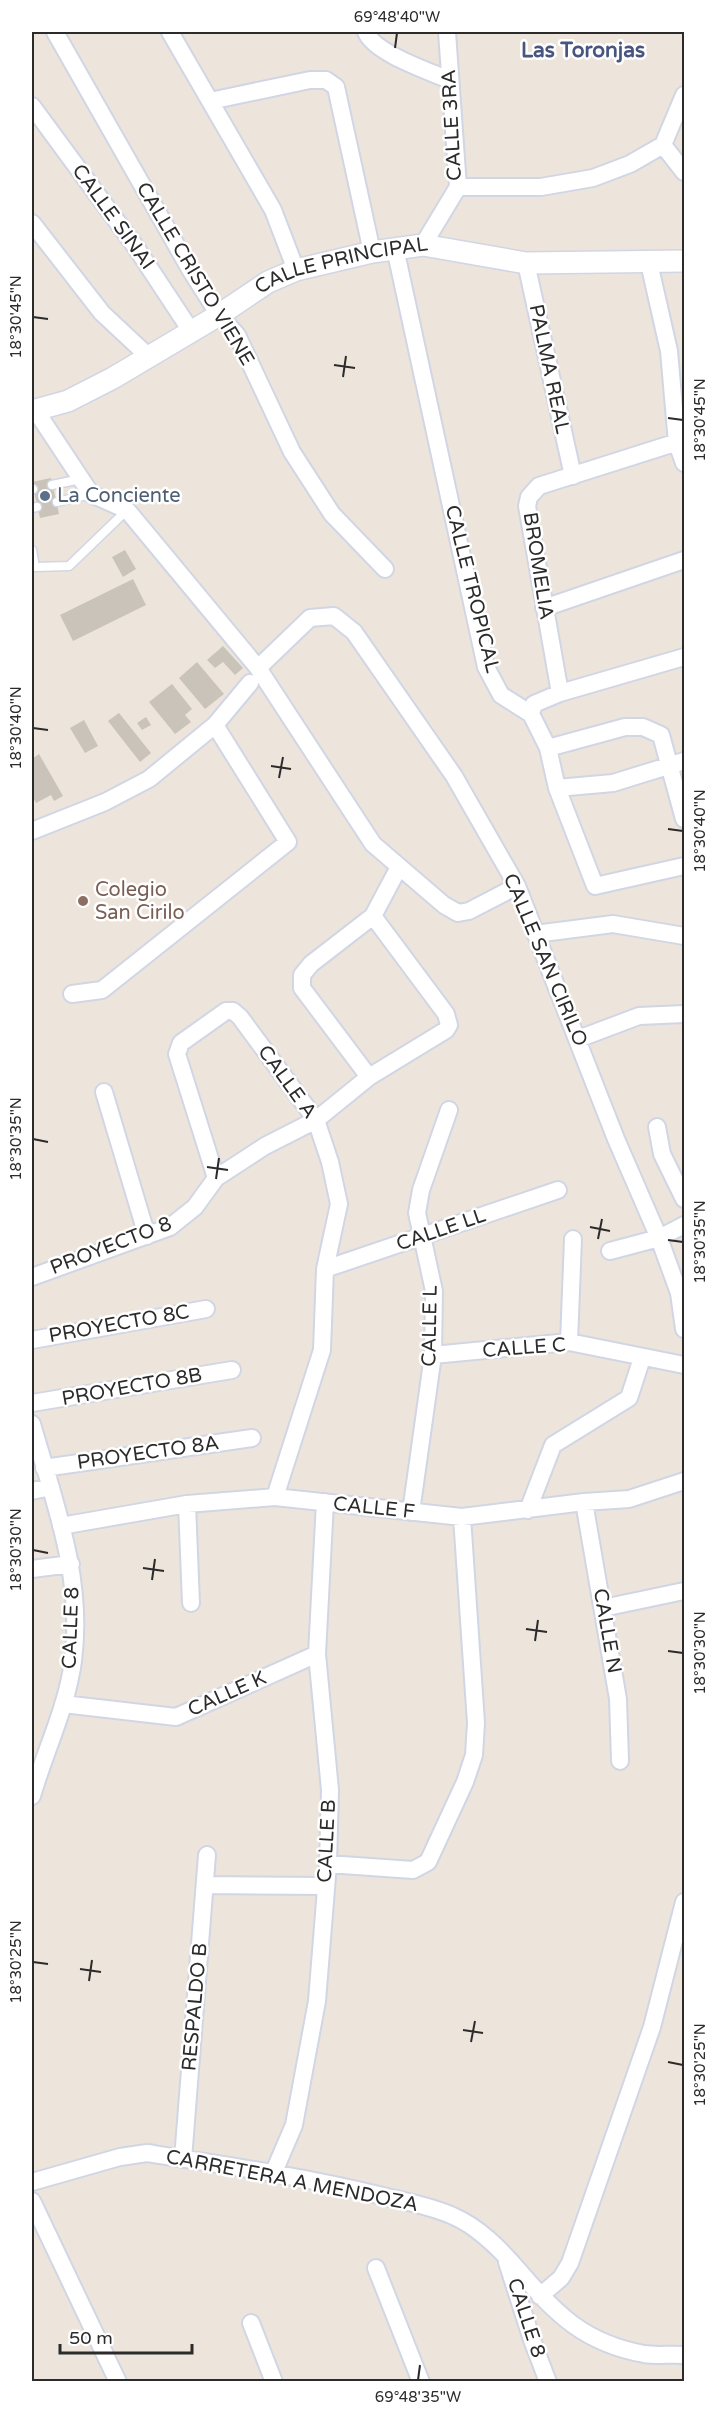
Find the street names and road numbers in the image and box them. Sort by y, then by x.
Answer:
street label: CALLE 3RA [437,69,467,181]
street label: CALLE SINAI [67,160,159,274]
street label: CALLE CRISTO VIENE [131,178,259,370]
street label: CALLE PRINCIPAL [250,232,430,299]
street label: PALMA REAL [524,302,575,436]
street label: CALLE TROPICAL [440,503,505,676]
street label: BROMELIA [518,511,558,621]
street label: CALLE SAN CIRILO [498,870,592,1050]
street label: CALLE A [252,1041,322,1123]
street label: CALLE LL [393,1203,489,1256]
street label: PROYECTO 8 [47,1212,175,1280]
street label: CALLE L [417,1285,443,1367]
street label: PROYECTO 8C [47,1300,191,1348]
street label: CALLE C [481,1333,567,1363]
street label: PROYECTO 8B [60,1363,204,1411]
street label: PROYECTO 8A [75,1431,221,1475]
street label: CALLE F [332,1492,416,1524]
street label: CALLE 8 [58,1586,84,1670]
street label: CALLE N [588,1587,626,1675]
street label: CALLE K [184,1666,270,1722]
street label: CALLE B [313,1799,341,1883]
street label: RESPALDO B [177,1942,213,2072]
street label: CARRETERA A MENDOZA [164,2145,420,2217]
street label: CALLE 8 [502,2275,550,2361]

